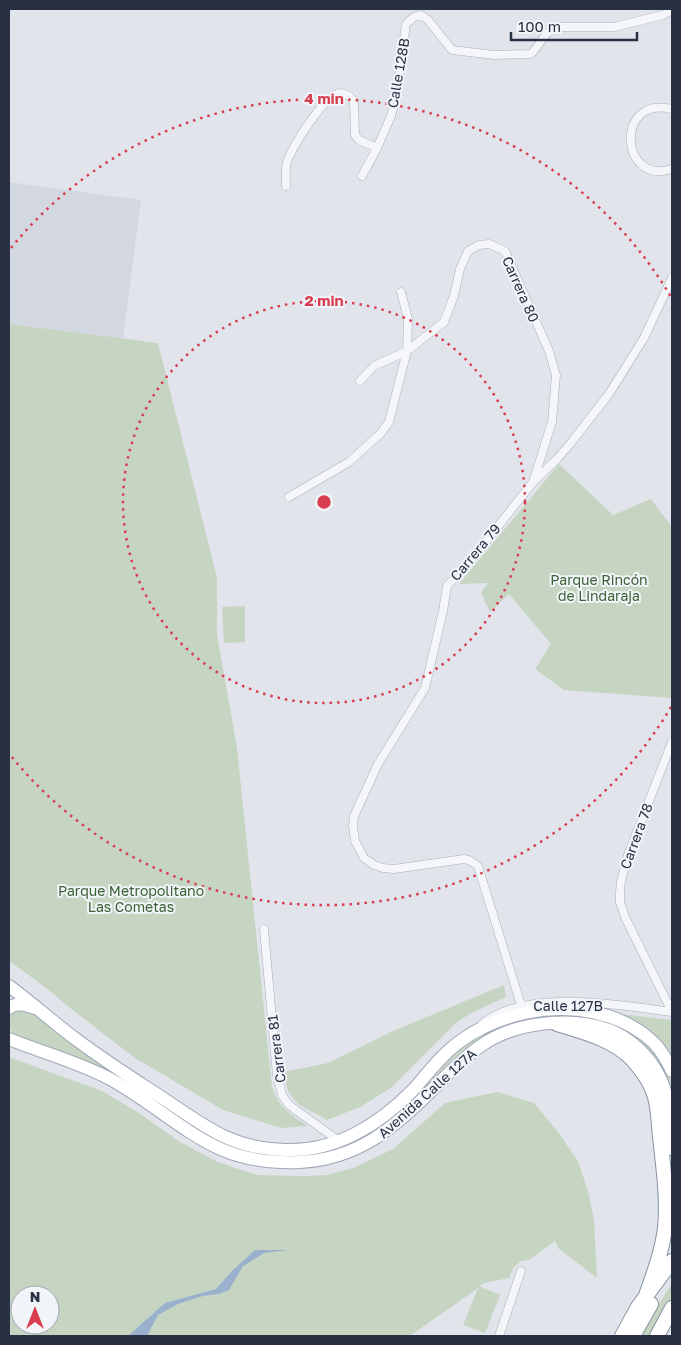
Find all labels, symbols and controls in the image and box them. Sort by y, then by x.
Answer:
scale bar [511,10,637,42]
text: 100 m [518,17,561,35]
street label: Calle 128B [383,37,413,109]
text: 4 min [304,89,344,107]
street label: Carrera 80 [499,253,543,325]
text: 2 min [304,291,344,309]
centre of rings [315,493,333,511]
street label: Carrera 79 [446,520,504,584]
park label: Parque Rincón de Lindaraja [550,571,648,604]
street label: Carrera 78 [616,801,656,871]
park label: Parque Metropolitano Las Cometas [58,882,204,915]
street label: Calle 127B [533,997,603,1014]
street label: Carrera 81 [263,1014,289,1084]
street label: Avenida Calle 127A [374,1044,480,1142]
north arrow [10,1285,60,1335]
text: N [30,1288,40,1305]

